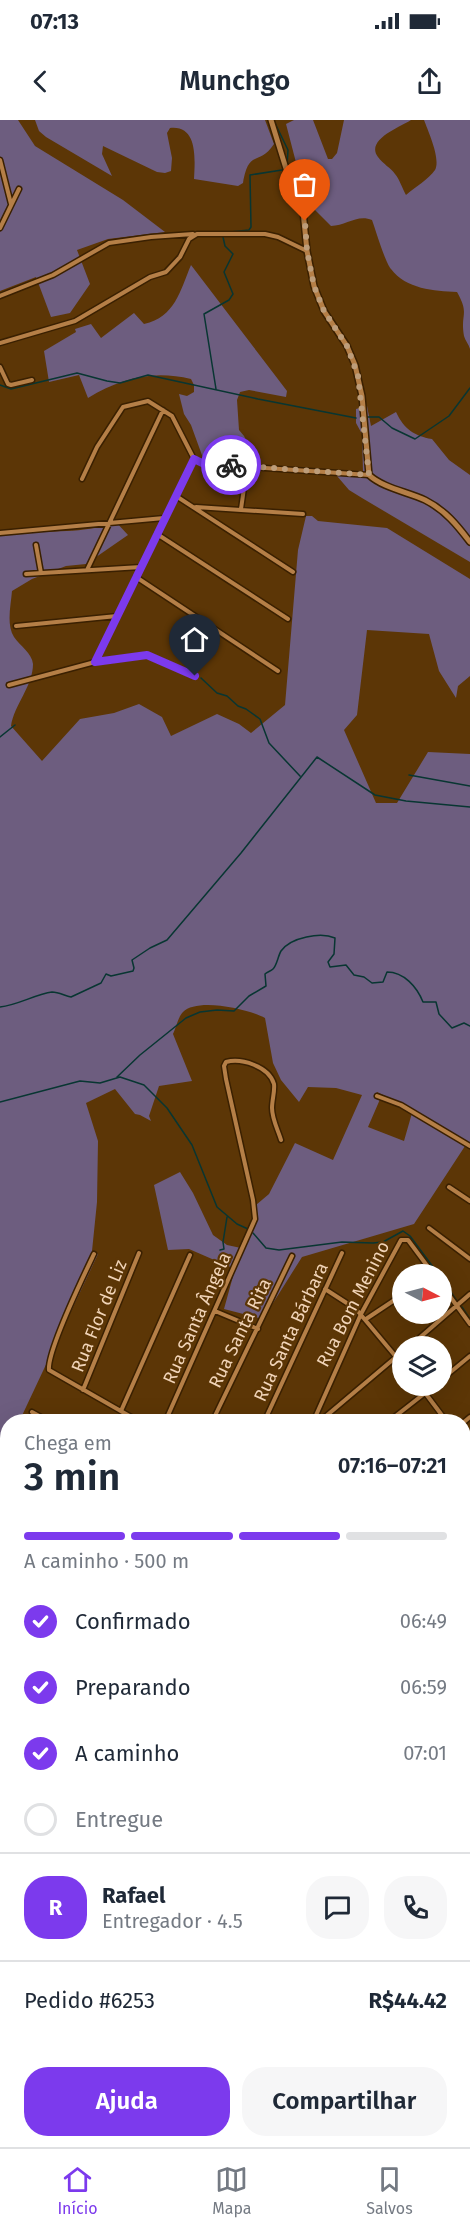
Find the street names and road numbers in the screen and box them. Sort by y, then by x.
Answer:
street label: Rua Bom Menino [312,1237,394,1371]
street label: Rua Santa Ângela [158,1249,236,1387]
street label: Rua Flor de Liz [66,1256,132,1375]
street label: Rua Santa Bárbara [249,1259,333,1405]
street label: Rua Santa Rita [204,1275,276,1391]

